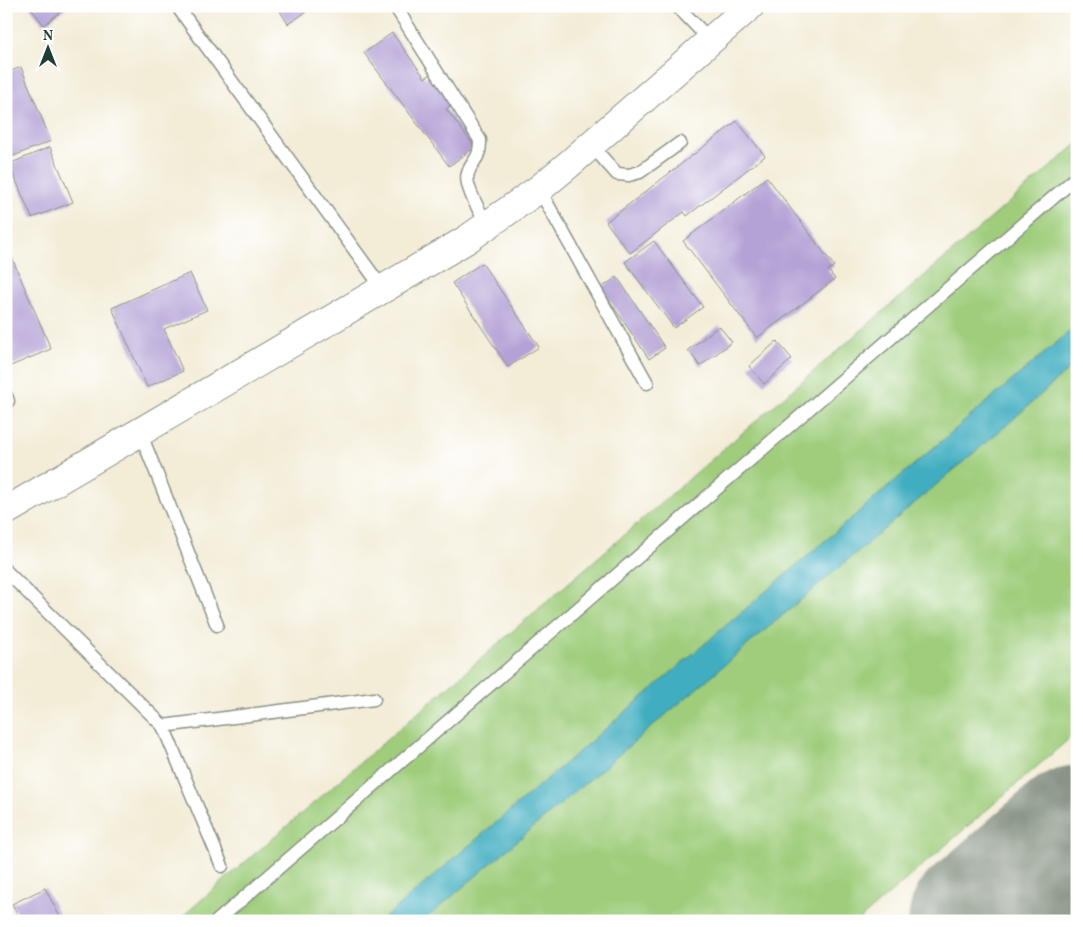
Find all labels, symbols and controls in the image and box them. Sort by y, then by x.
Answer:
north arrow [22,22,72,72]
text: N [43,27,53,46]

